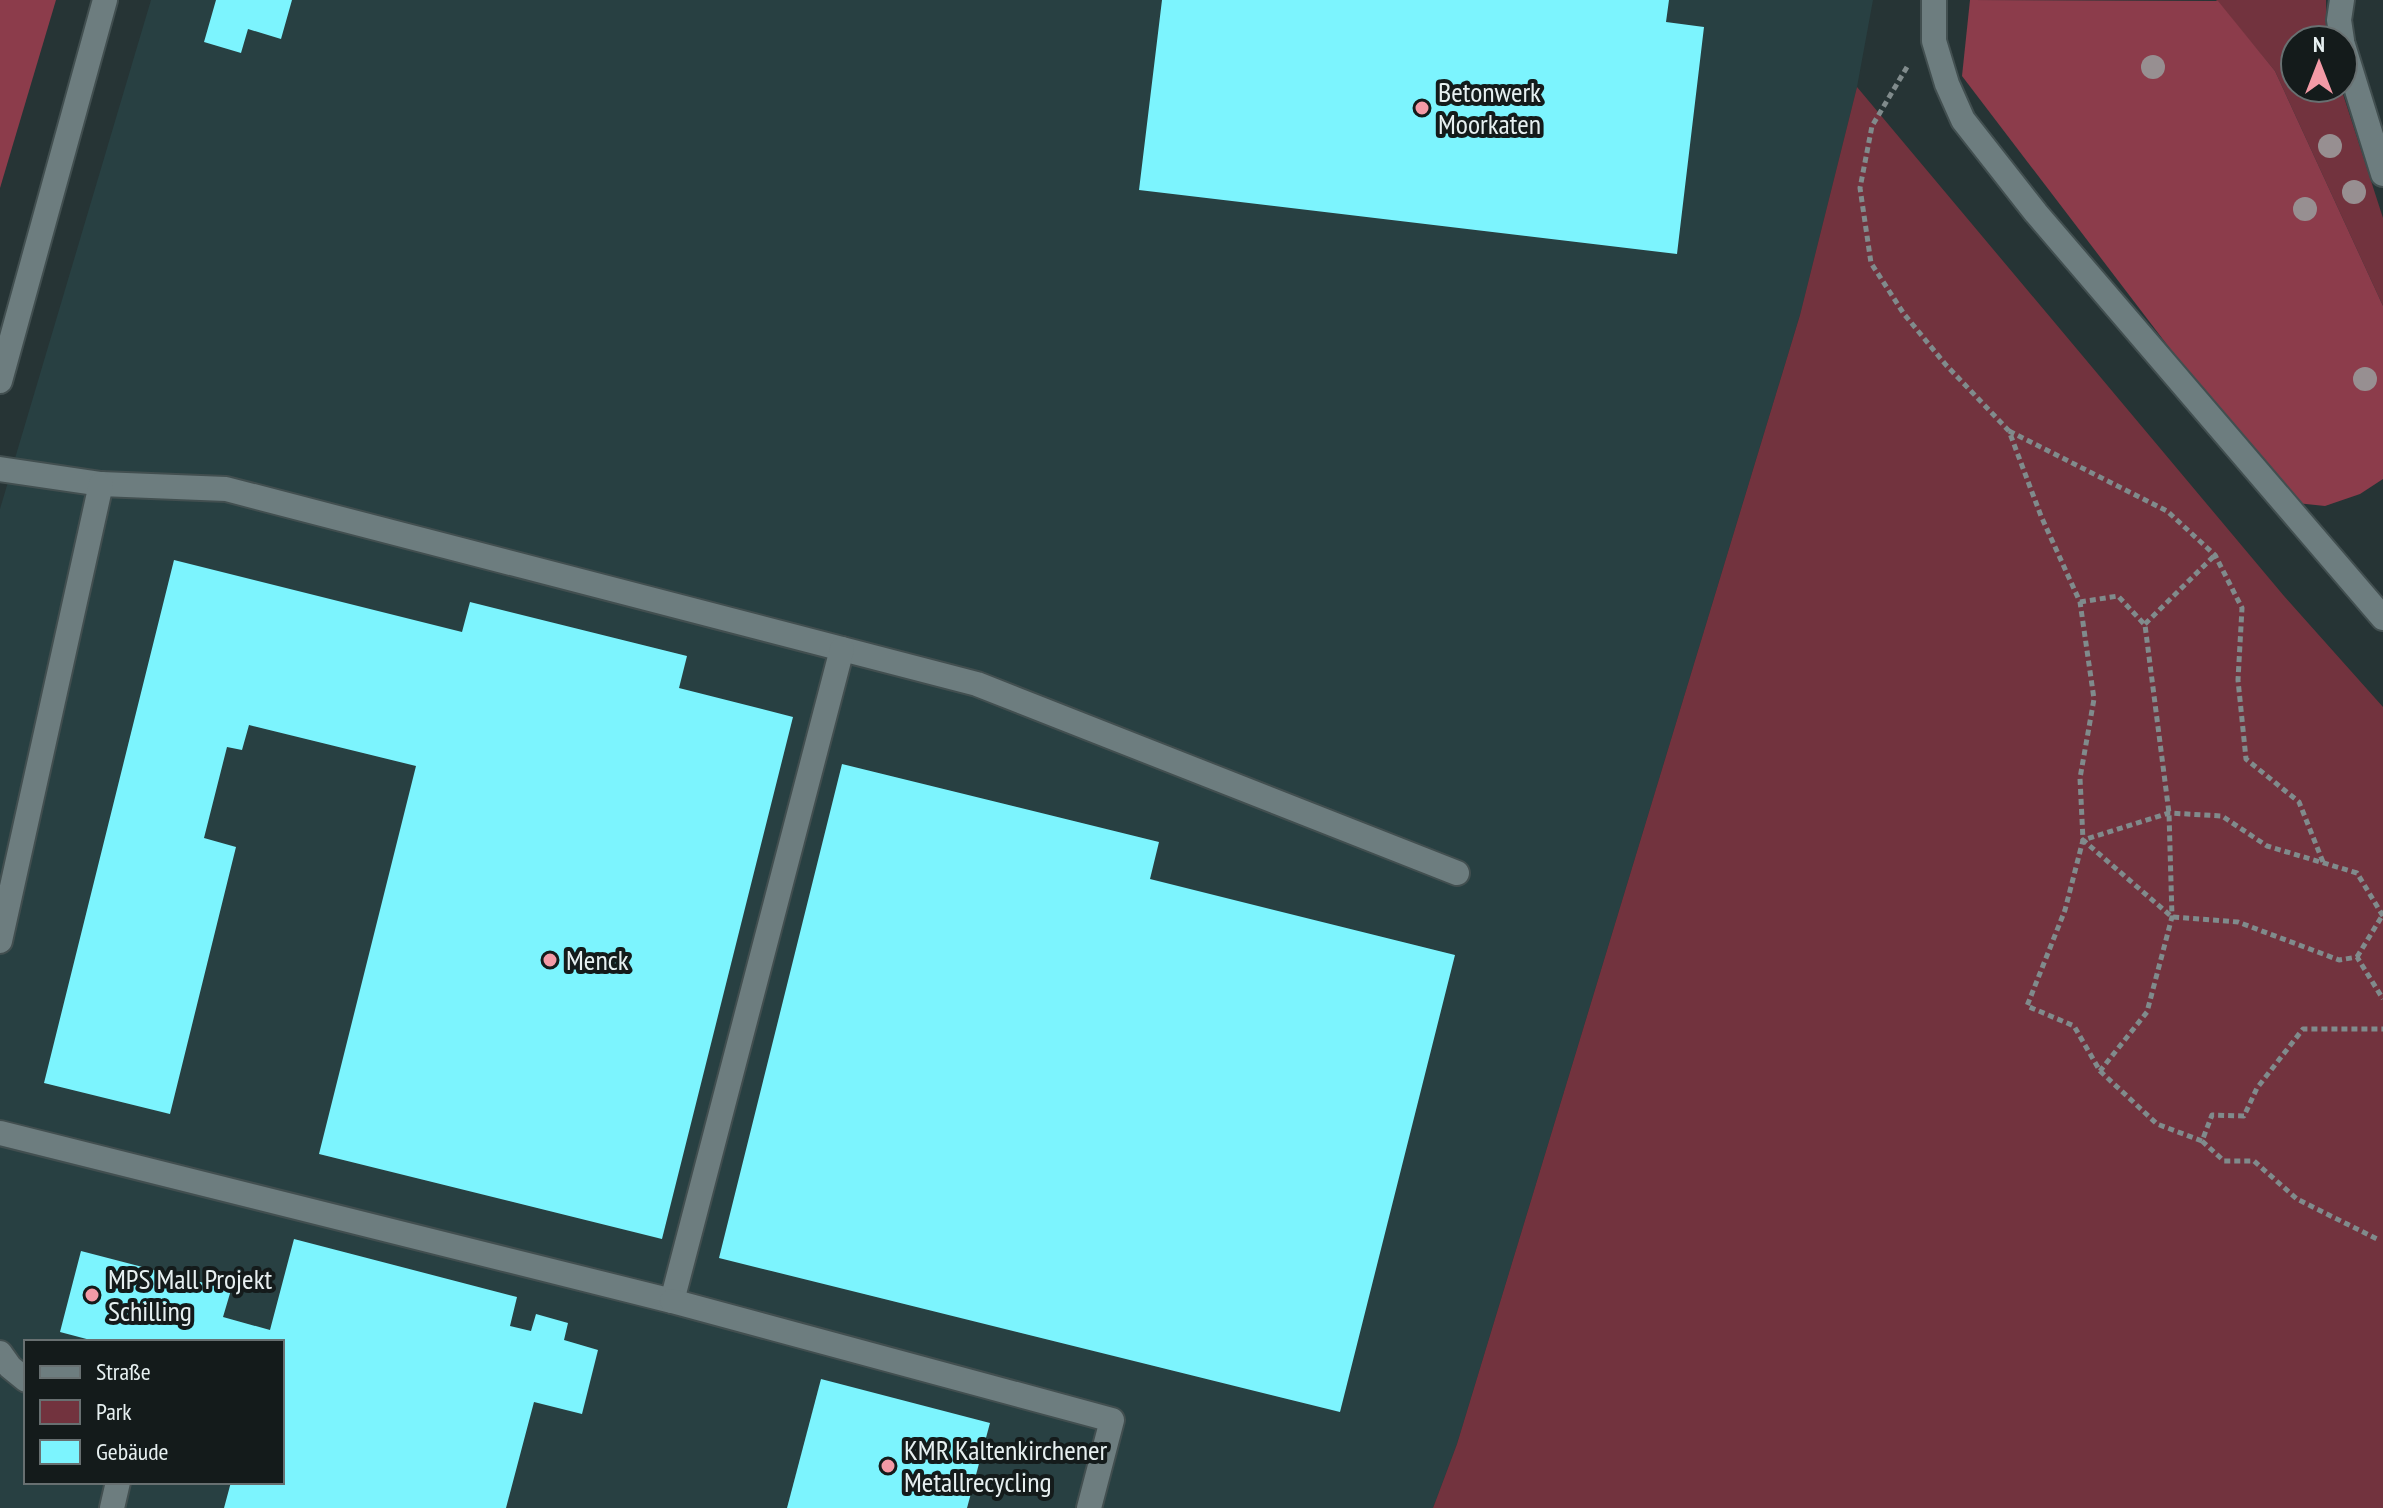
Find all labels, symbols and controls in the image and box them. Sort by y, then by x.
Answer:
north arrow [2279,24,2359,104]
text: N [2313,30,2325,58]
place label: Betonwerk Moorkaten [1438,73,1541,142]
marker: Betonwerk Moorkaten [1413,99,1431,117]
place label: Menck [566,941,629,978]
marker: Menck [541,951,559,969]
place label: MPS Mall Projekt Schilling [108,1260,272,1329]
marker: MPS Mall Projekt Schilling [83,1286,101,1304]
legend [24,1340,284,1484]
text: Straße [96,1356,151,1387]
text: Park [96,1396,132,1427]
place label: KMR Kaltenkirchener Metallrecycling [904,1431,1108,1500]
text: Gebäude [96,1436,168,1467]
marker: KMR Kaltenkirchener Metallrecycling [879,1457,897,1475]

